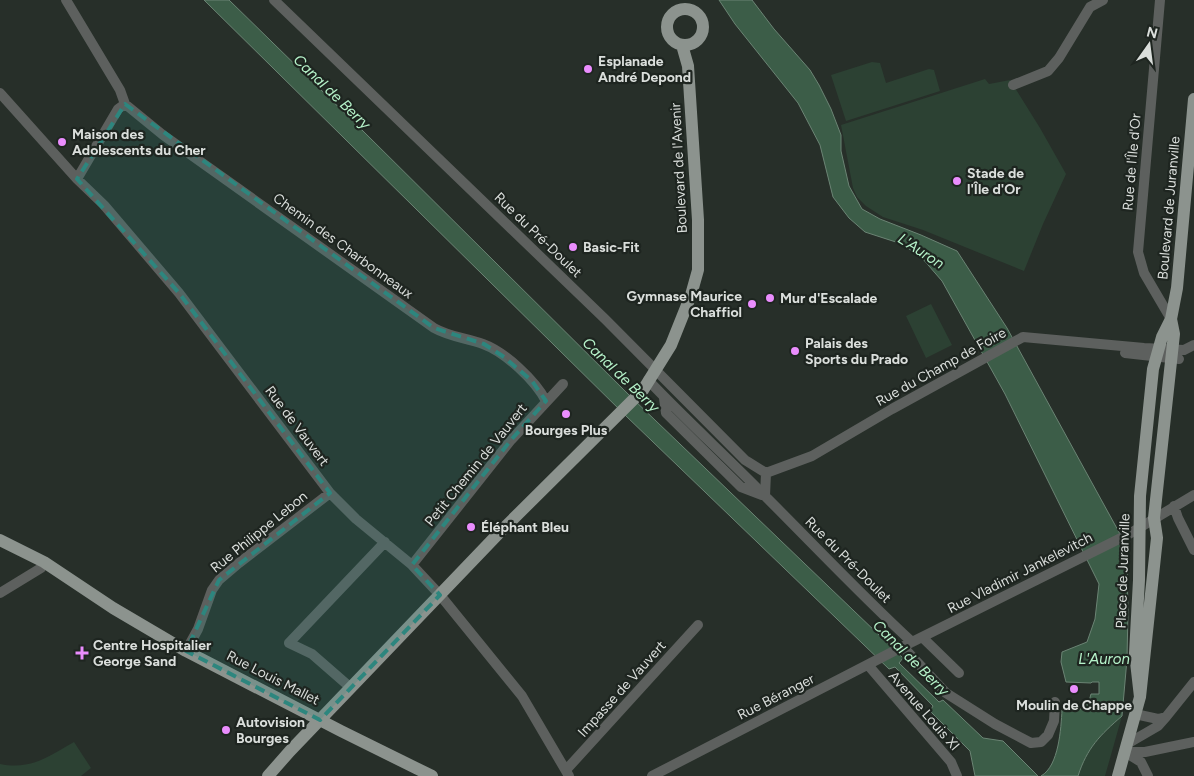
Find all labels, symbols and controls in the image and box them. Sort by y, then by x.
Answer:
north arrow [1124,20,1174,70]
text: N [1145,23,1159,42]
water label: Canal de Berry [290,51,375,134]
place label: Esplanade André Depond [598,53,691,86]
marker: Esplanade André Depond [582,63,594,75]
street label: Boulevard de l'Avenir [667,102,691,234]
street label: Rue de l'Île d'Or [1119,112,1145,211]
place label: Maison des Adolescents du Cher [72,126,206,159]
street label: Boulevard de Juranville [1154,135,1184,280]
marker: Maison des Adolescents du Cher [56,136,68,148]
place label: Stade de l'Île d'Or [967,165,1024,198]
marker: Stade de l'Île d'Or [951,175,963,187]
street label: Rue du Pré-Doulet [491,189,585,281]
street label: Chemin des Charbonneaux [270,190,417,303]
water label: L'Auron [894,229,948,273]
place label: Basic-Fit [583,239,640,256]
marker: Basic-Fit [567,241,579,253]
place label: Gymnase Maurice Chaffiol [627,288,742,321]
place label: Mur d'Escalade [780,290,877,307]
marker: Mur d'Escalade [764,292,776,304]
marker: Gymnase Maurice Chaffiol [746,298,758,310]
street label: Rue du Champ de Foire [873,324,1009,410]
water label: Canal de Berry [579,334,664,417]
place label: Palais des Sports du Prado [805,335,908,368]
marker: Palais des Sports du Prado [789,345,801,357]
street label: Rue de Vauvert [261,383,333,469]
street label: Petit Chemin de Vauvert [421,400,531,530]
marker: Bourges Plus [560,408,572,420]
place label: Bourges Plus [525,422,608,439]
street label: Rue Philippe Lebon [207,488,311,576]
street label: Rue du Pré-Doulet [801,513,895,607]
street label: Place de Juranville [1112,513,1134,629]
place label: Éléphant Bleu [481,519,569,536]
marker: Éléphant Bleu [465,521,477,533]
street label: Rue Vladimir Jankelevitch [945,529,1096,617]
water label: Canal de Berry [869,616,954,701]
place label: Centre Hospitalier George Sand [93,637,212,670]
street label: Impasse de Vauvert [574,637,670,741]
marker: Centre Hospitalier George Sand [75,646,89,660]
street label: Rue Louis Mallet [224,647,322,709]
water label: L'Auron [1078,650,1130,668]
street label: Avenue Louis XI [885,668,963,754]
street label: Rue Béranger [735,670,818,724]
marker: Moulin de Chappe [1068,683,1080,695]
place label: Moulin de Chappe [1016,697,1132,714]
place label: Autovision Bourges [236,714,305,747]
marker: Autovision Bourges [220,724,232,736]

